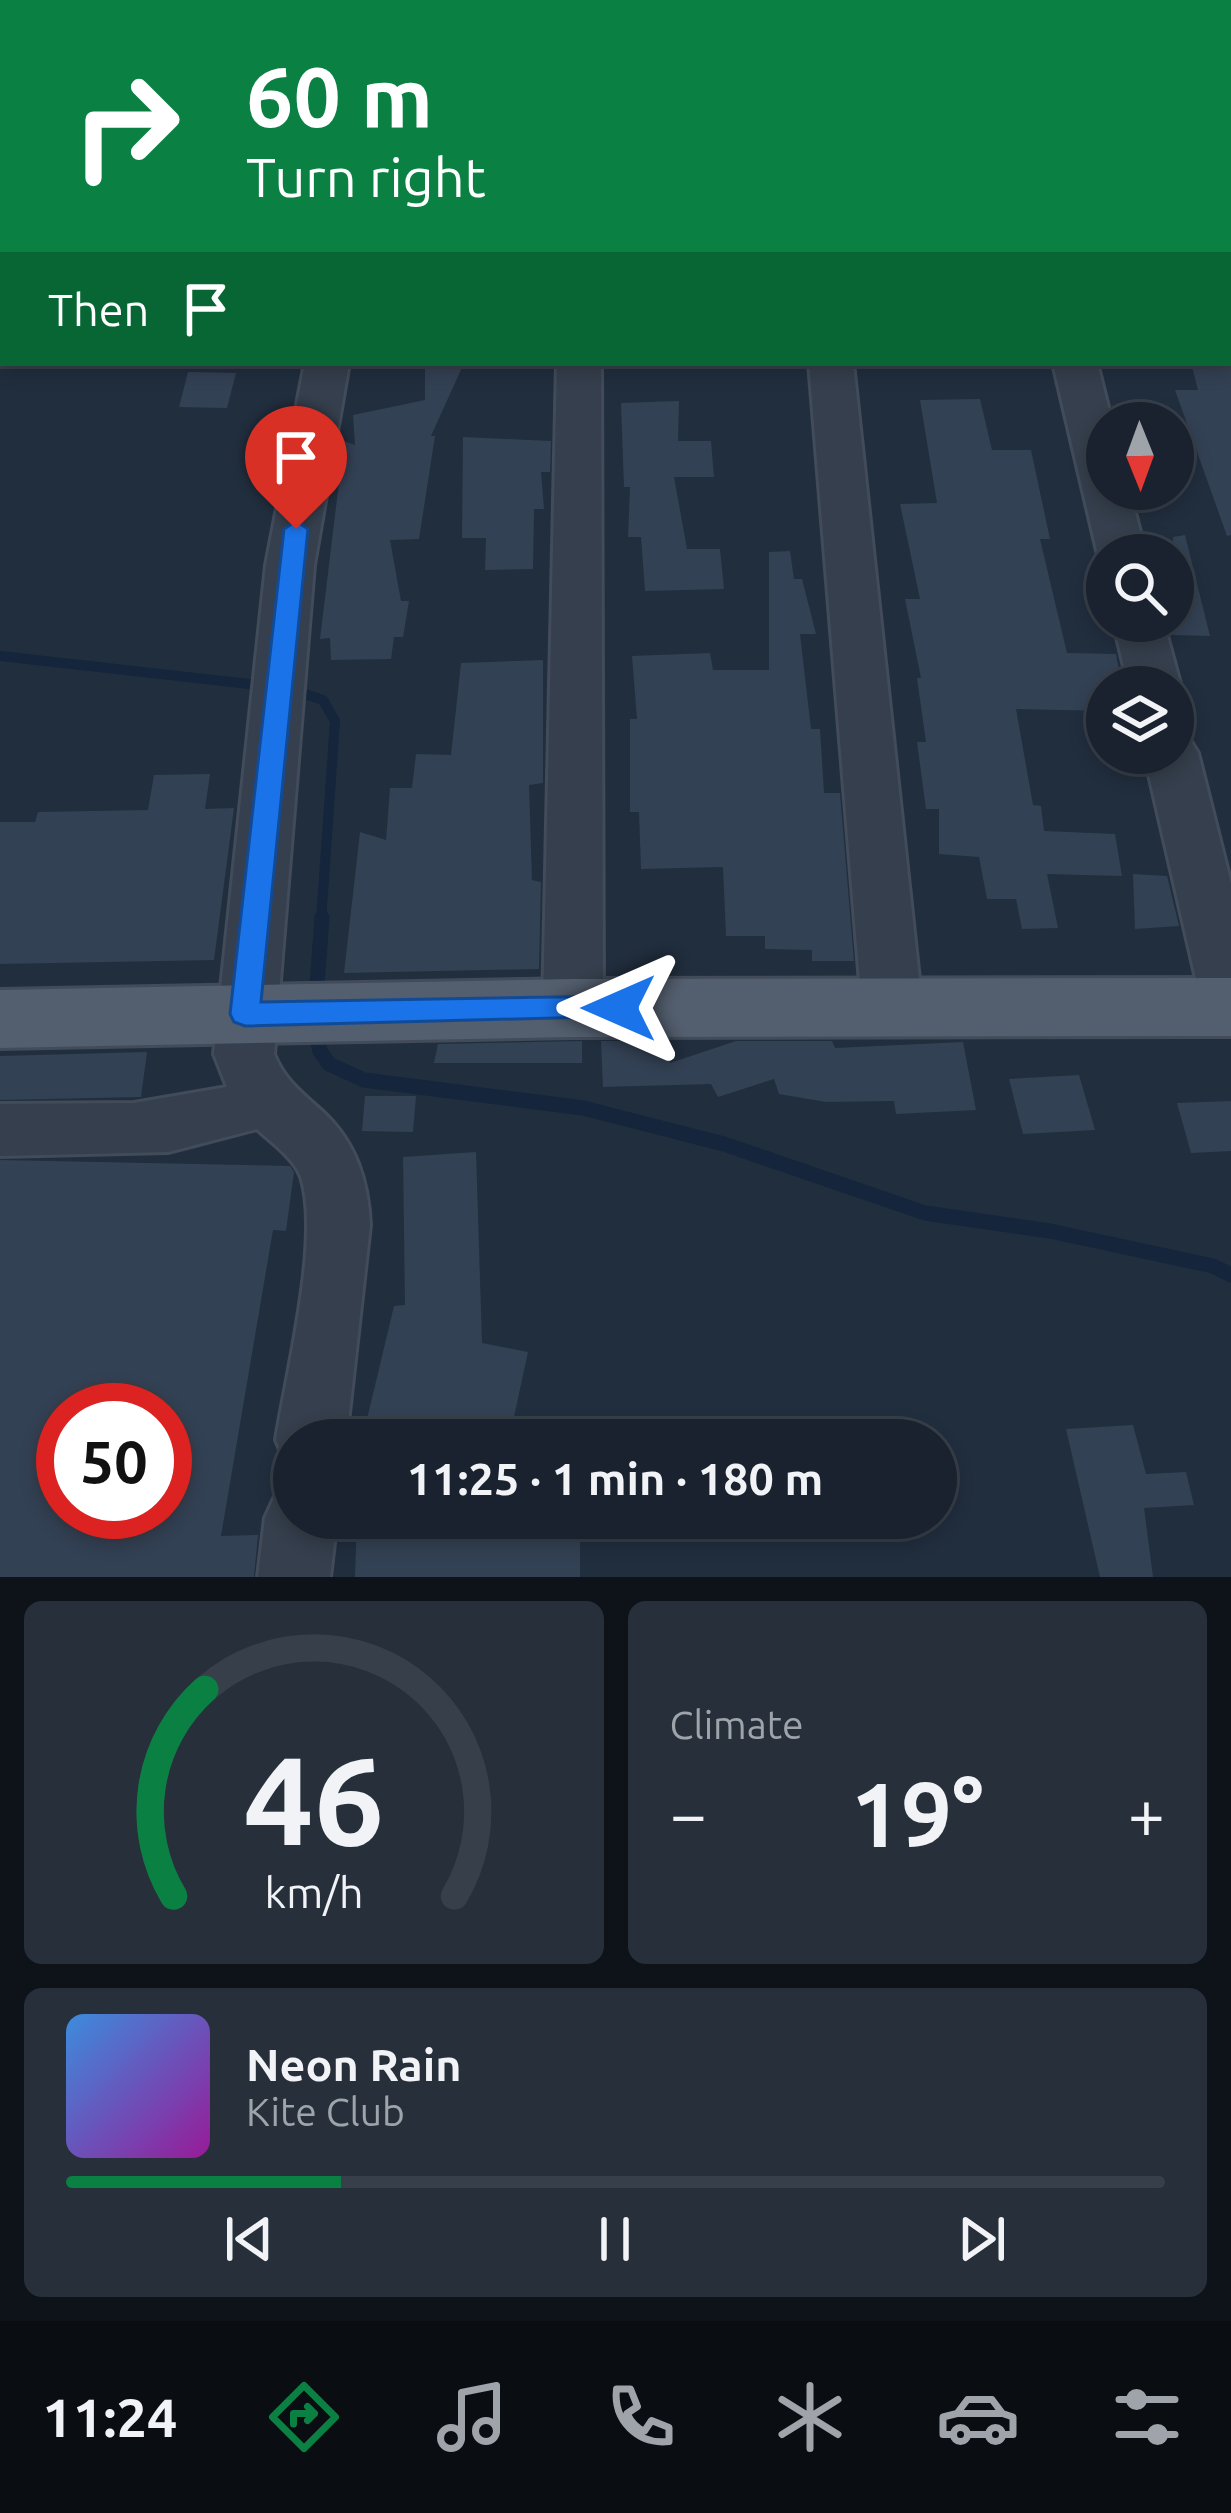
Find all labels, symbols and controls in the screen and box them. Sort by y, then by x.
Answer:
icon: right [48,48,204,204]
text: 60 m [246,49,433,143]
text: Turn right [246,147,486,207]
icon: arrive [173,276,239,342]
text: Then [48,284,149,335]
north arrow [1086,402,1194,510]
map controls [1086,402,1194,774]
pin [245,406,347,529]
icon: arrive [263,424,329,490]
button: search [1086,534,1194,642]
button: layers [1086,666,1194,774]
position arrow [556,945,682,1071]
speed limit sign: 50 [36,1383,192,1539]
text: 11:25 · 1 min · 180 m [407,1453,823,1504]
text: Climate [670,1703,804,1746]
text: 46 [243,1729,384,1869]
text: 19° [851,1763,984,1864]
text: − [670,1776,707,1850]
text: + [1128,1776,1165,1850]
text: km/h [264,1867,363,1915]
text: Neon Rain [246,2039,461,2090]
text: Kite Club [246,2090,405,2133]
icon: previous [216,2206,282,2272]
icon: pause [582,2206,648,2272]
icon: next [949,2206,1015,2272]
icon: directions [262,2375,346,2459]
icon: music [430,2375,514,2459]
icon: phone [599,2375,683,2459]
icon: climate [768,2375,852,2459]
icon: car [936,2375,1020,2459]
icon: filters [1105,2375,1189,2459]
text: 11:24 [42,2387,177,2447]

